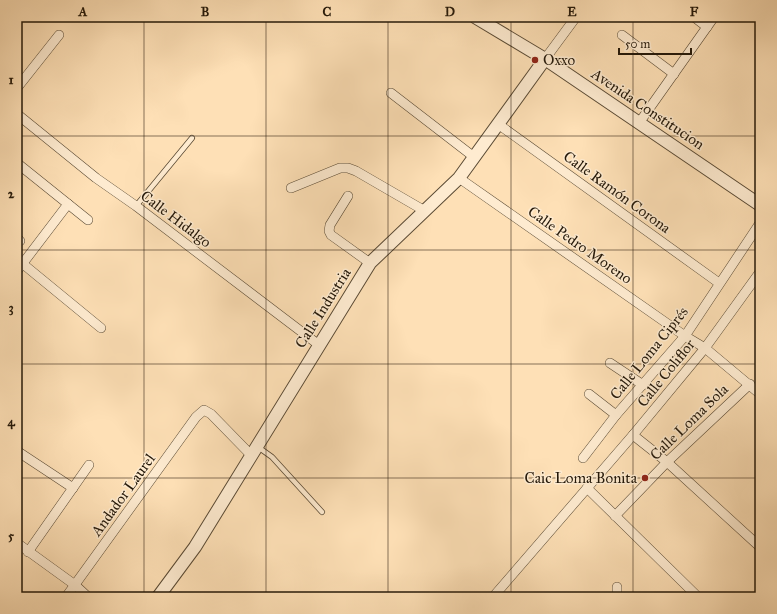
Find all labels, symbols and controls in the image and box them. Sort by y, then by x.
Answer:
text: A [78,4,88,20]
text: B [201,4,210,20]
text: C [323,4,332,20]
text: D [445,4,455,20]
text: E [567,4,577,20]
text: F [690,4,699,20]
scale bar [619,30,691,56]
text: 50 m [625,37,650,51]
place label: Oxxo [543,51,576,69]
marker: Oxxo [530,55,540,65]
street label: Avenida Constitucion [587,64,708,153]
text: 1 [8,72,14,88]
street label: Calle Ramón Corona [560,147,675,237]
text: 2 [8,186,15,202]
street label: Calle Hidalgo [137,187,215,252]
street label: Calle Pedro Moreno [524,202,636,288]
street label: Calle Industria [291,264,355,351]
text: 3 [8,300,14,316]
street label: Calle Loma Ciprés [606,303,692,403]
street label: Calle Coliflor [633,335,699,410]
street label: Calle Loma Sola [646,380,732,464]
text: 4 [7,414,15,430]
street label: Andador Laurel [87,450,159,540]
place label: Caic Loma Bonita [525,469,638,487]
marker: Caic Loma Bonita [640,473,650,483]
text: 5 [8,528,15,544]

